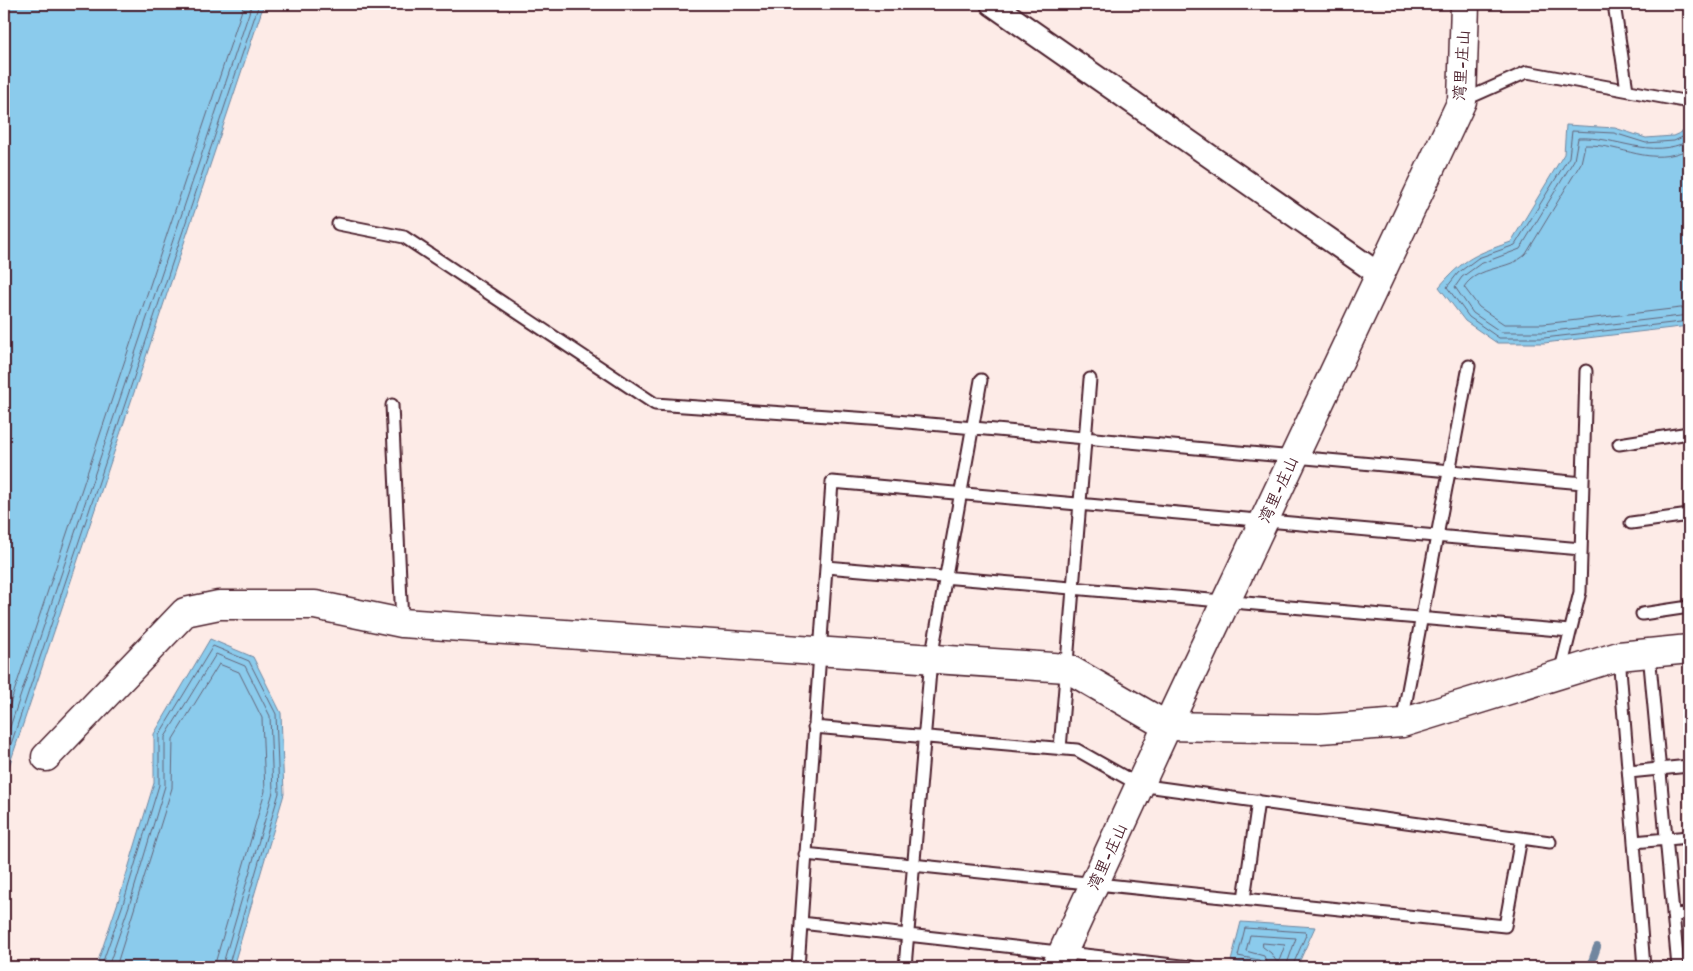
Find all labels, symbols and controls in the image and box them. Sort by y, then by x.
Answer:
street label: 湾里-庄山 [1445,28,1478,102]
street label: 湾里-庄山 [1250,451,1307,528]
street label: 湾里-庄山 [1079,818,1136,895]

